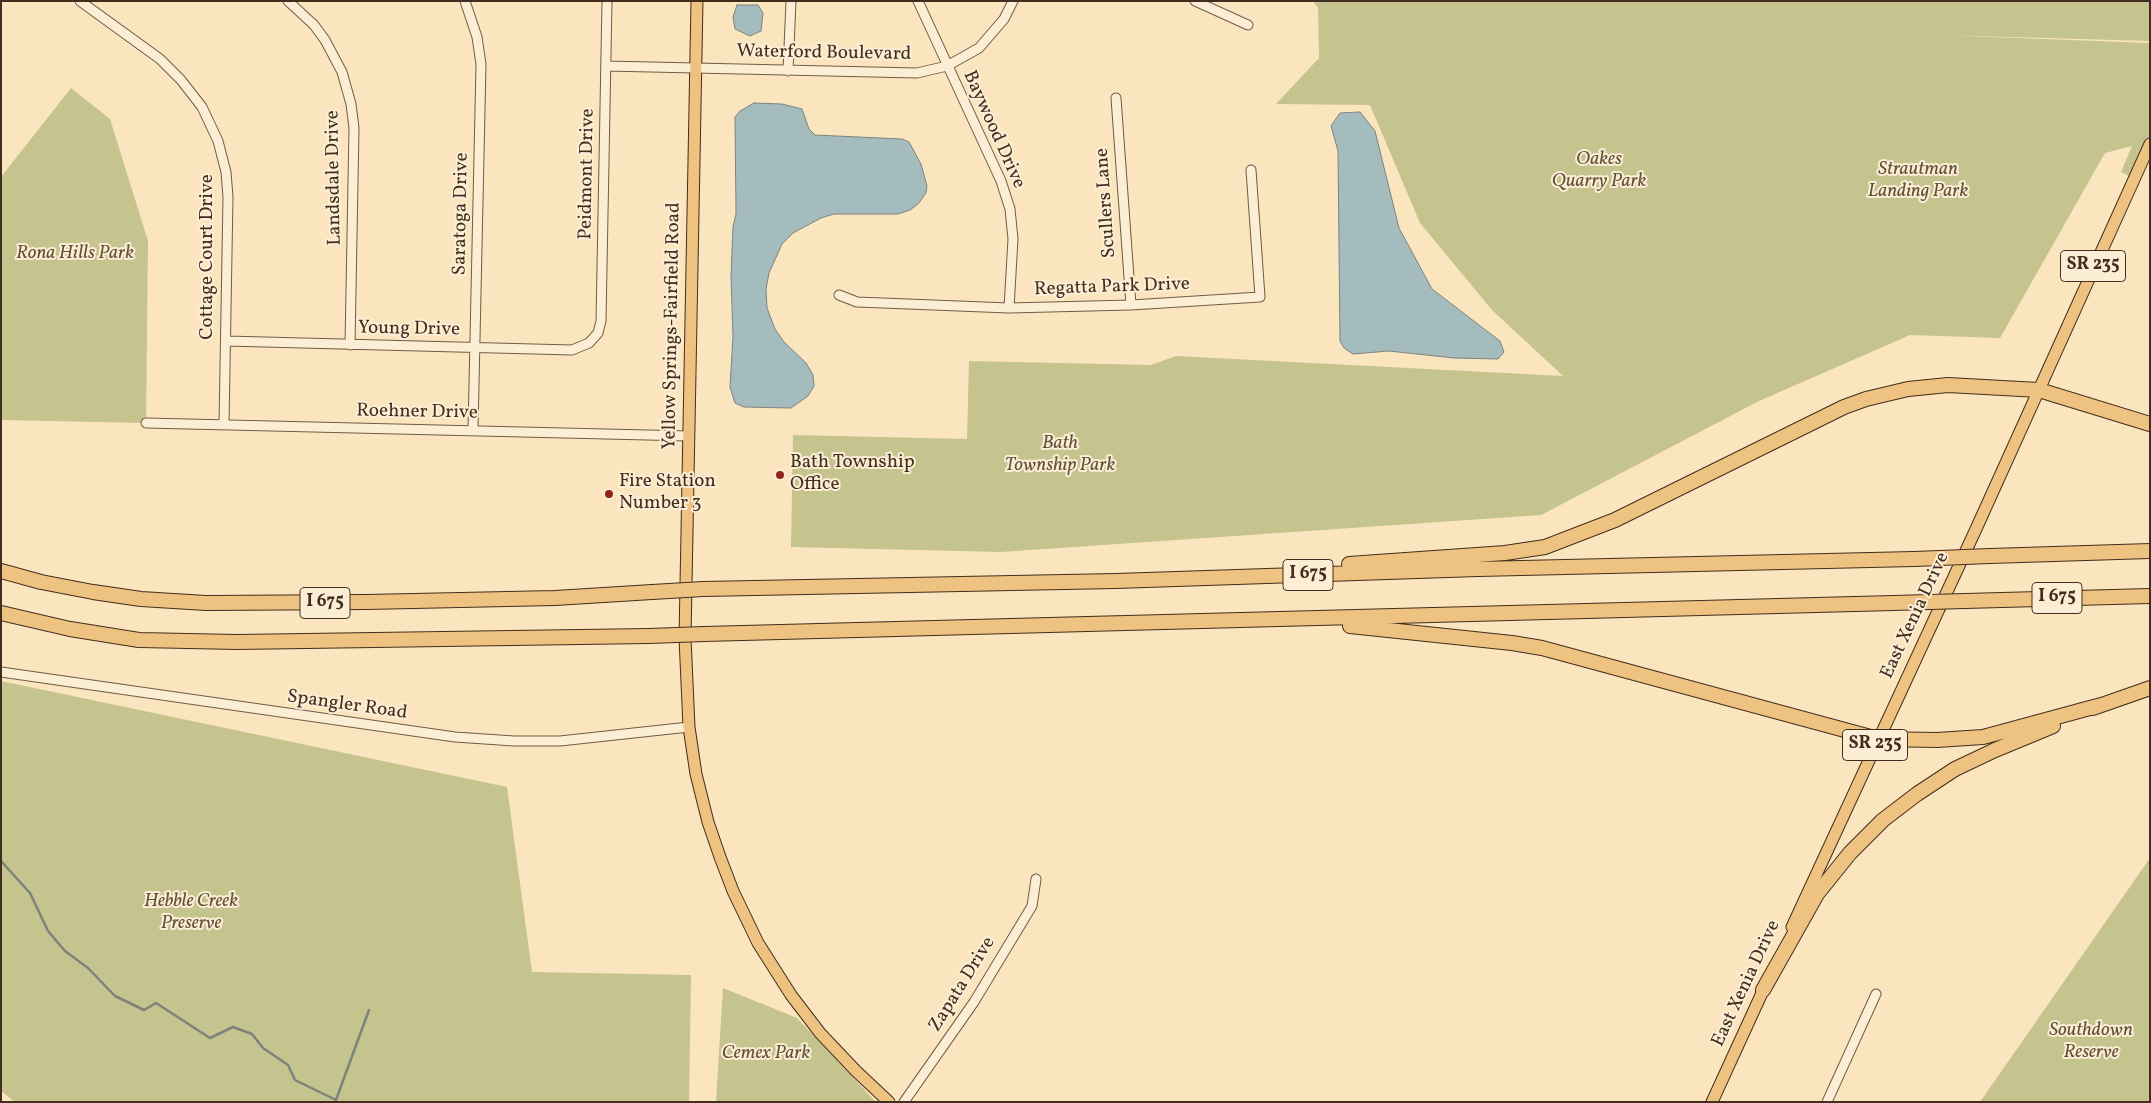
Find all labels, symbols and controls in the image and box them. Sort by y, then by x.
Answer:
street label: Waterford Boulevard [736,41,912,67]
street label: Baywood Drive [957,68,1029,192]
street label: Peidmont Drive [575,108,601,240]
street label: Landsdale Drive [322,110,348,246]
street label: Scullers Lane [1092,147,1122,259]
park label: Oakes Quarry Park [1552,150,1646,194]
street label: Saratoga Drive [450,152,474,276]
park label: Strautman Landing Park [1868,160,1968,204]
street label: Cottage Court Drive [198,174,220,340]
street label: Yellow Springs-Fairfield Road [659,202,687,450]
park label: Rona Hills Park [16,244,134,266]
road number: SR 235 [2060,250,2126,282]
street label: Regatta Park Drive [1034,274,1190,302]
street label: Young Drive [358,318,460,342]
street label: Roehner Drive [356,401,478,425]
park label: Bath Township Park [1005,434,1115,478]
place label: Bath Township Office [790,453,915,497]
marker: Bath Township Office [774,469,786,481]
place label: Fire Station Number 3 [619,472,716,516]
marker: Fire Station Number 3 [603,488,615,500]
street label: East Xenia Drive [1877,549,1955,683]
road number: I 675 [1283,560,1333,590]
road number: I 675 [2032,582,2082,614]
road number: I 675 [300,588,350,618]
street label: Spangler Road [285,686,409,726]
road number: SR 235 [1842,730,1908,760]
park label: Hebble Creek Preserve [144,892,238,936]
street label: East Xenia Drive [1708,917,1786,1051]
street label: Zapata Drive [925,933,1001,1037]
park label: Southdown Reserve [2049,1021,2133,1065]
park label: Cemex Park [722,1044,810,1066]

